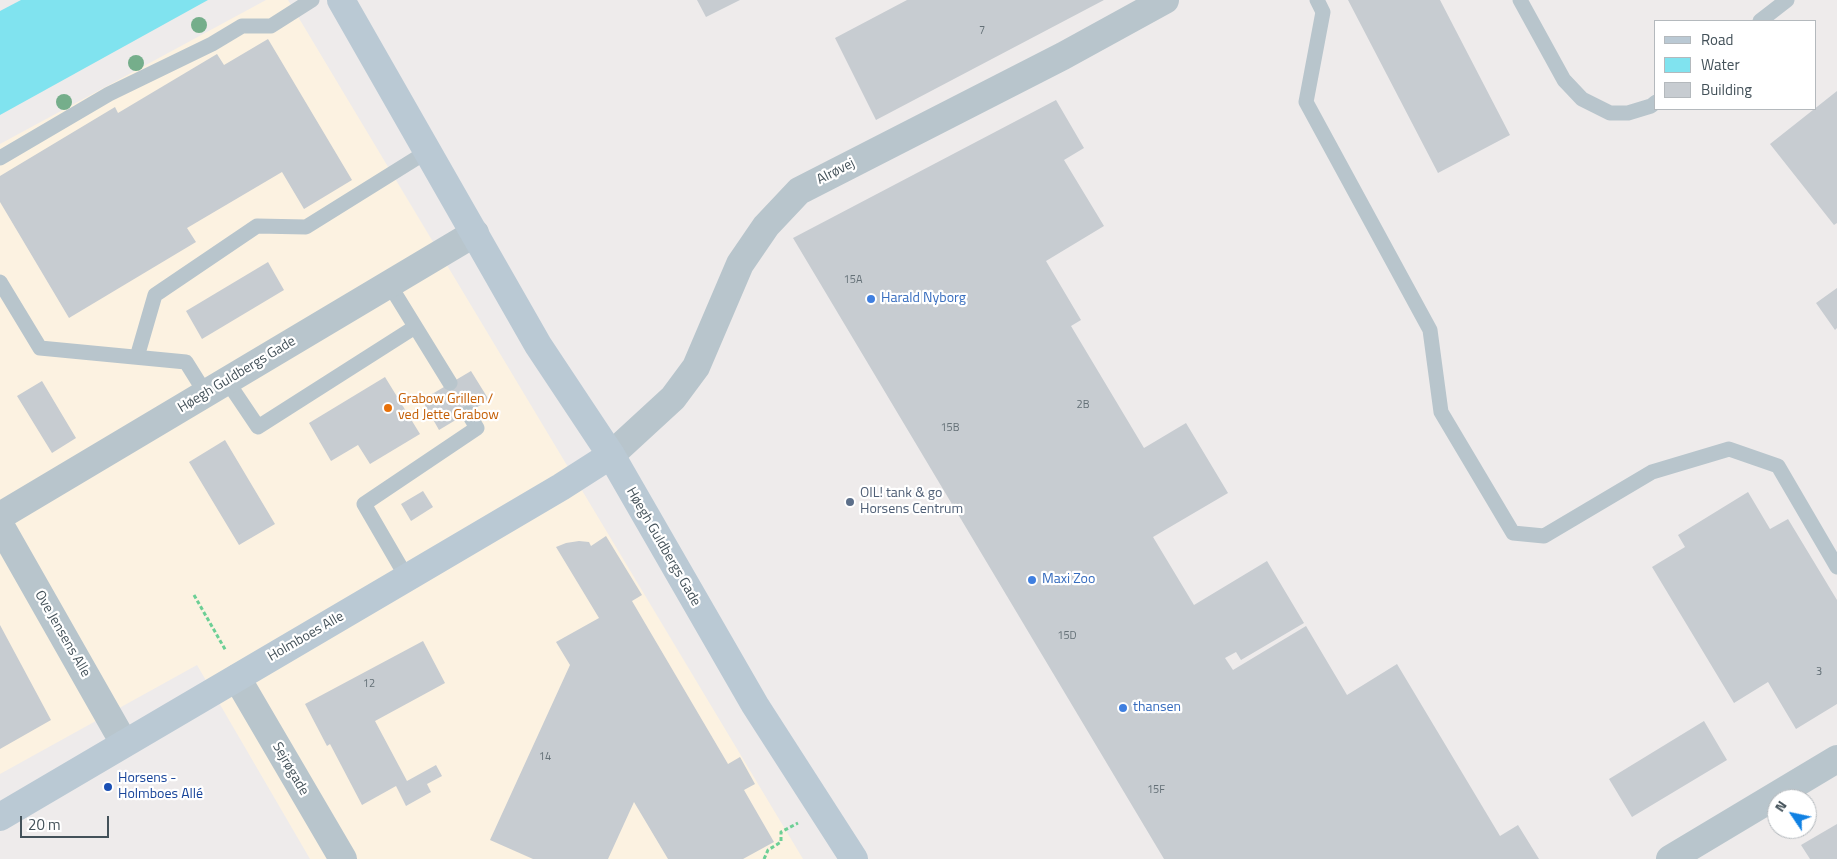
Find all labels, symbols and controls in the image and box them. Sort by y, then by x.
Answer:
legend [1654,20,1817,110]
house number: 7 [979,24,985,38]
text: Road [1701,28,1733,51]
text: Water [1701,53,1740,76]
text: Building [1701,78,1752,101]
street label: Alrøvej [814,155,858,189]
house number: 15A [844,273,862,287]
place label: Harald Nyborg [881,291,966,307]
marker: Harald Nyborg [865,293,877,305]
street label: Høegh Guldbergs Gade [175,333,299,417]
place label: Grabow Grillen / ved Jette Grabow [398,392,499,424]
house number: 2B [1077,398,1089,412]
marker: Grabow Grillen / ved Jette Grabow [382,402,394,414]
house number: 15B [940,421,960,435]
street label: Høegh Guldbergs Gade [622,485,704,609]
place label: OIL! tank & go Horsens Centrum [860,486,963,518]
marker: OIL! tank & go Horsens Centrum [844,496,856,508]
place label: Maxi Zoo [1042,572,1095,588]
marker: Maxi Zoo [1026,574,1038,586]
street label: Ove Jensens Alle [30,588,94,680]
street label: Holmboes Alle [265,608,347,666]
house number: 15D [1057,629,1077,643]
house number: 3 [1816,665,1822,679]
house number: 12 [363,677,375,691]
place label: thansen [1133,700,1181,716]
marker: thansen [1117,702,1129,714]
street label: Sejrøgade [268,739,312,799]
house number: 14 [539,750,551,764]
place label: Horsens - Holmboes Allé [118,771,203,804]
marker: Horsens - Holmboes Allé [102,781,114,793]
house number: 15F [1147,783,1165,797]
north arrow [1767,789,1817,839]
text: N [1769,796,1791,816]
scale bar [22,806,111,838]
text: 20 m [28,813,61,836]

